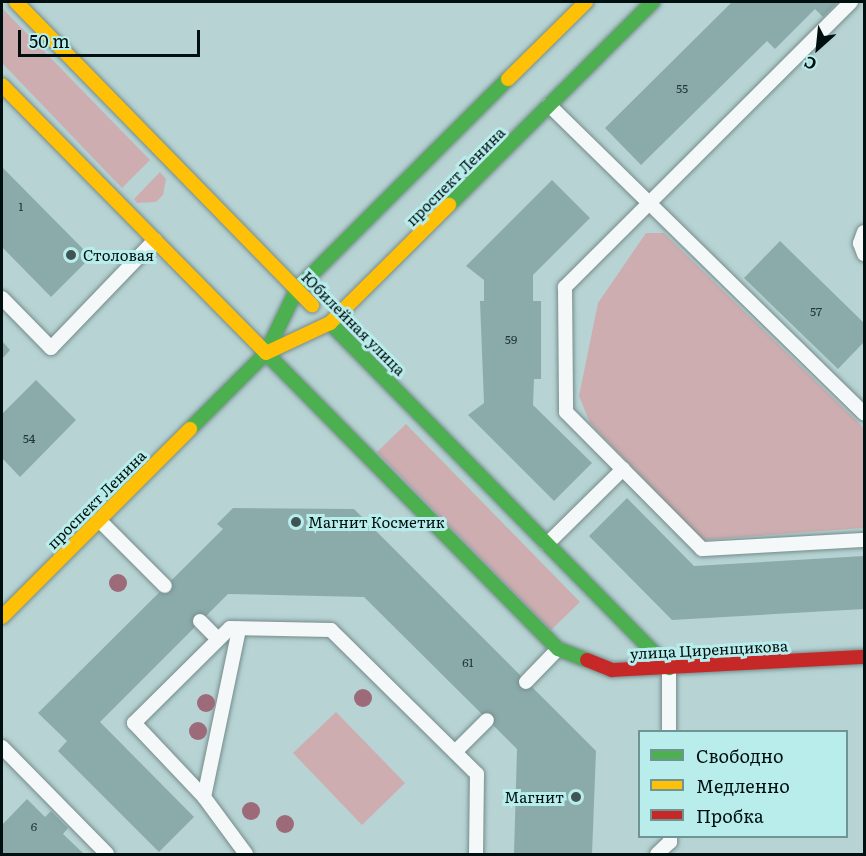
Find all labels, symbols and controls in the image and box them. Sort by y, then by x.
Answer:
scale bar [21,18,202,56]
north arrow [788,18,848,78]
text: 50 m [29,27,70,54]
text: С [799,51,820,77]
house number: 55 [676,82,688,96]
street label: проспект Ленина [402,123,508,229]
house number: 1 [19,200,23,214]
place label: Столовая [83,246,154,264]
marker: Столовая [64,248,78,262]
street label: Юбилейная улица [298,267,410,379]
house number: 57 [810,305,822,319]
house number: 59 [505,333,517,347]
house number: 54 [23,432,35,446]
street label: проспект Ленина [43,446,149,552]
place label: Магнит Косметик [308,513,445,531]
marker: Магнит Косметик [289,515,303,529]
street label: улица Циренщикова [630,636,788,662]
house number: 61 [462,656,474,670]
legend [638,730,848,838]
text: Свободно [696,742,784,769]
text: Медленно [696,772,790,799]
place label: Магнит [504,788,564,806]
marker: Магнит [569,790,583,804]
text: Пробка [696,802,764,829]
house number: 6 [31,820,37,834]

